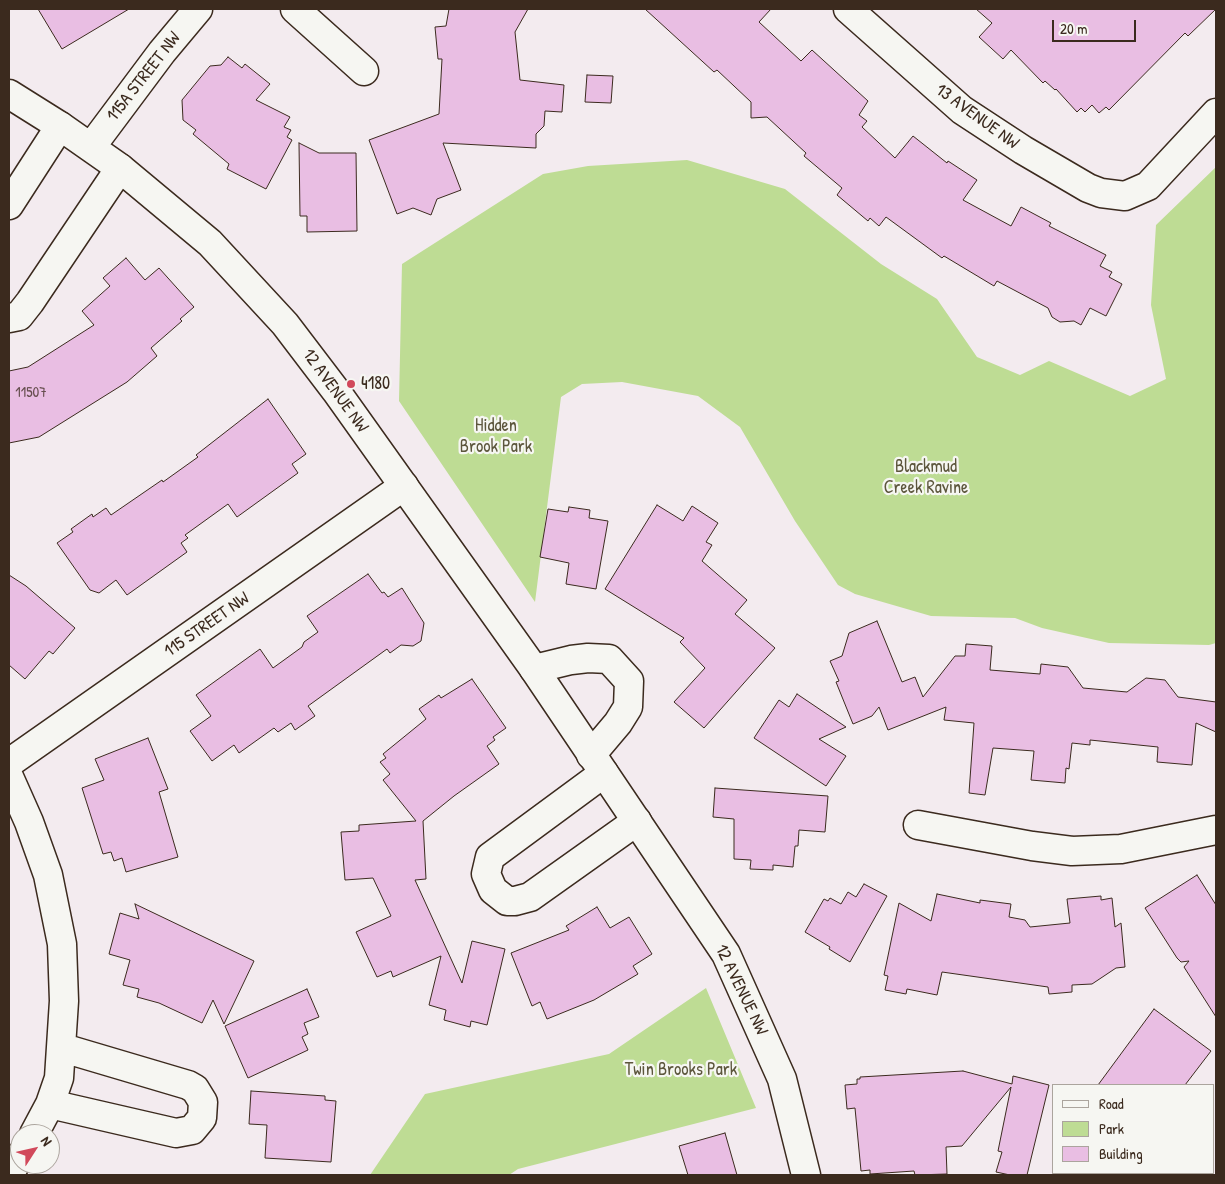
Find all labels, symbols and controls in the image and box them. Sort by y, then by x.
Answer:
scale bar [1055,10,1139,42]
text: 20 m [1060,18,1087,39]
street label: 115A STREET NW [102,28,186,126]
street label: 13 AVENUE NW [931,80,1023,154]
street label: 12 AVENUE NW [297,345,373,437]
place label: 4180 [361,373,390,395]
marker: 4180 [345,378,357,390]
house number: 11507 [15,384,47,402]
park label: Hidden Brook Park [460,415,532,458]
park label: Blackmud Creek Ravine [884,456,968,498]
street label: 115 STREET NW [160,588,254,662]
street label: 12 AVENUE NW [710,941,772,1039]
park label: Twin Brooks Park [625,1059,737,1081]
legend [1052,1084,1215,1174]
text: Road [1099,1093,1124,1114]
text: Park [1099,1118,1124,1139]
north arrow [10,1124,60,1174]
text: N [37,1132,57,1149]
text: Building [1099,1143,1143,1164]

